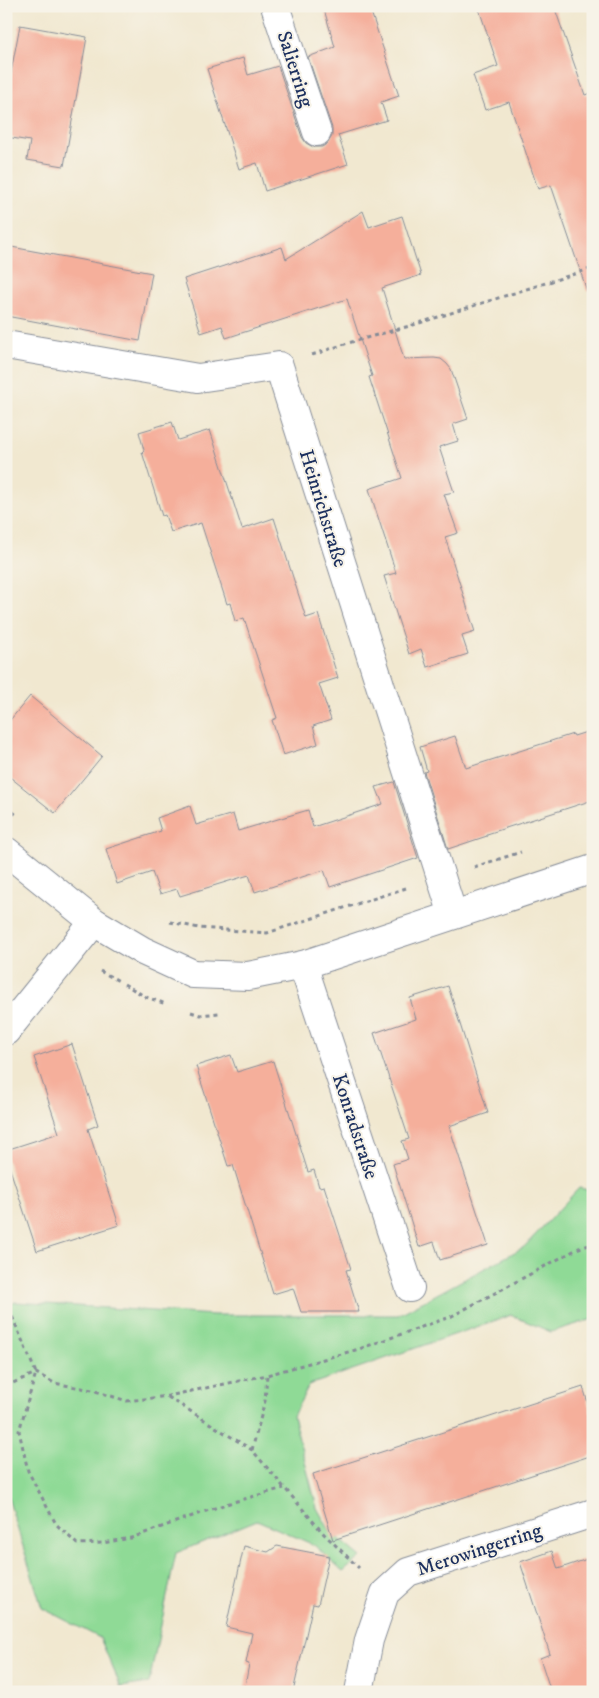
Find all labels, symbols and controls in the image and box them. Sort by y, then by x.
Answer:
street label: Salierring [271,28,319,111]
street label: Heinrichstraße [293,447,352,570]
street label: Konradstraße [326,1071,383,1182]
street label: Merowingerring [414,1518,545,1582]

